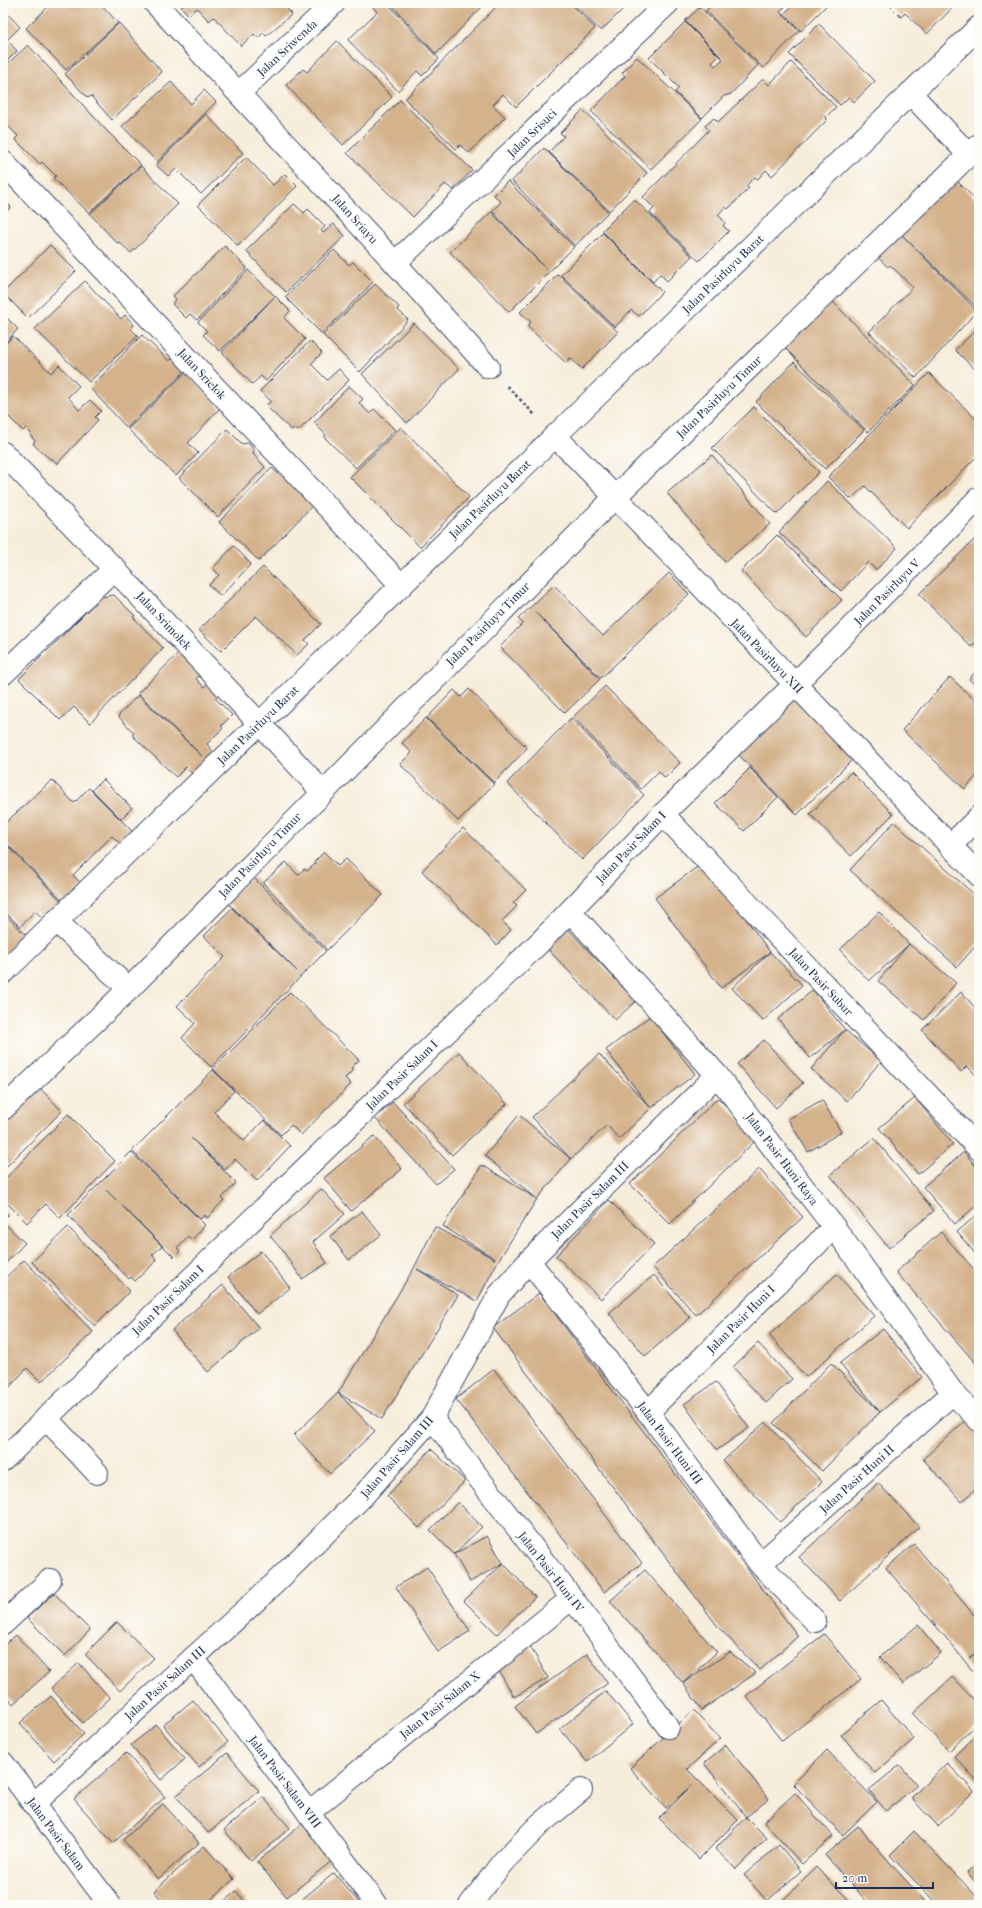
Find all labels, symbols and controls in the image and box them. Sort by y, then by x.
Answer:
street label: Jalan Sriwenda [254,16,320,80]
street label: Jalan Srisuci [504,106,560,161]
street label: Jalan Sriayu [329,191,381,247]
street label: Jalan Pasirluyu Barat [679,231,767,317]
street label: Jalan Srielok [174,345,230,403]
street label: Jalan Pasirluyu Timur [673,352,765,442]
street label: Jalan Pasirluyu Barat [446,456,534,542]
street label: Jalan Pasirluyu V [850,555,924,629]
street label: Jalan Pasirluyu Timur [443,579,533,669]
street label: Jalan Srimolek [133,588,195,654]
street label: Jalan Pasirluyu XII [727,615,806,696]
street label: Jalan Pasirluyu Barat [214,682,302,768]
street label: Jalan Pasir Salam I [592,808,669,887]
street label: Jalan Pasirluyu Timur [215,809,305,901]
street label: Jalan Pasir Subur [785,944,857,1019]
street label: Jalan Pasir Salam I [362,1037,441,1114]
street label: Jalan Pasir Huni Raya [742,1109,822,1208]
street label: Jalan Pasir Salam III [548,1158,632,1242]
street label: Jalan Pasir Salam I [128,1262,207,1339]
street label: Jalan Pasir Huni I [703,1282,778,1357]
street label: Jalan Pasir Huni III [634,1398,706,1487]
street label: Jalan Pasir Salam III [357,1413,437,1502]
street label: Jalan Pasir Huni II [816,1442,897,1517]
street label: Jalan Pasir Huni IV [515,1528,587,1616]
street label: Jalan Pasir Salam III [121,1643,208,1724]
street label: Jalan Pasir Salam X [396,1668,483,1742]
street label: Jalan Pasir Salam VIII [245,1732,324,1831]
street label: Jalan Pasir Salam [24,1794,88,1873]
scale bar [836,1864,933,1890]
text: 20 m [842,1871,867,1885]

